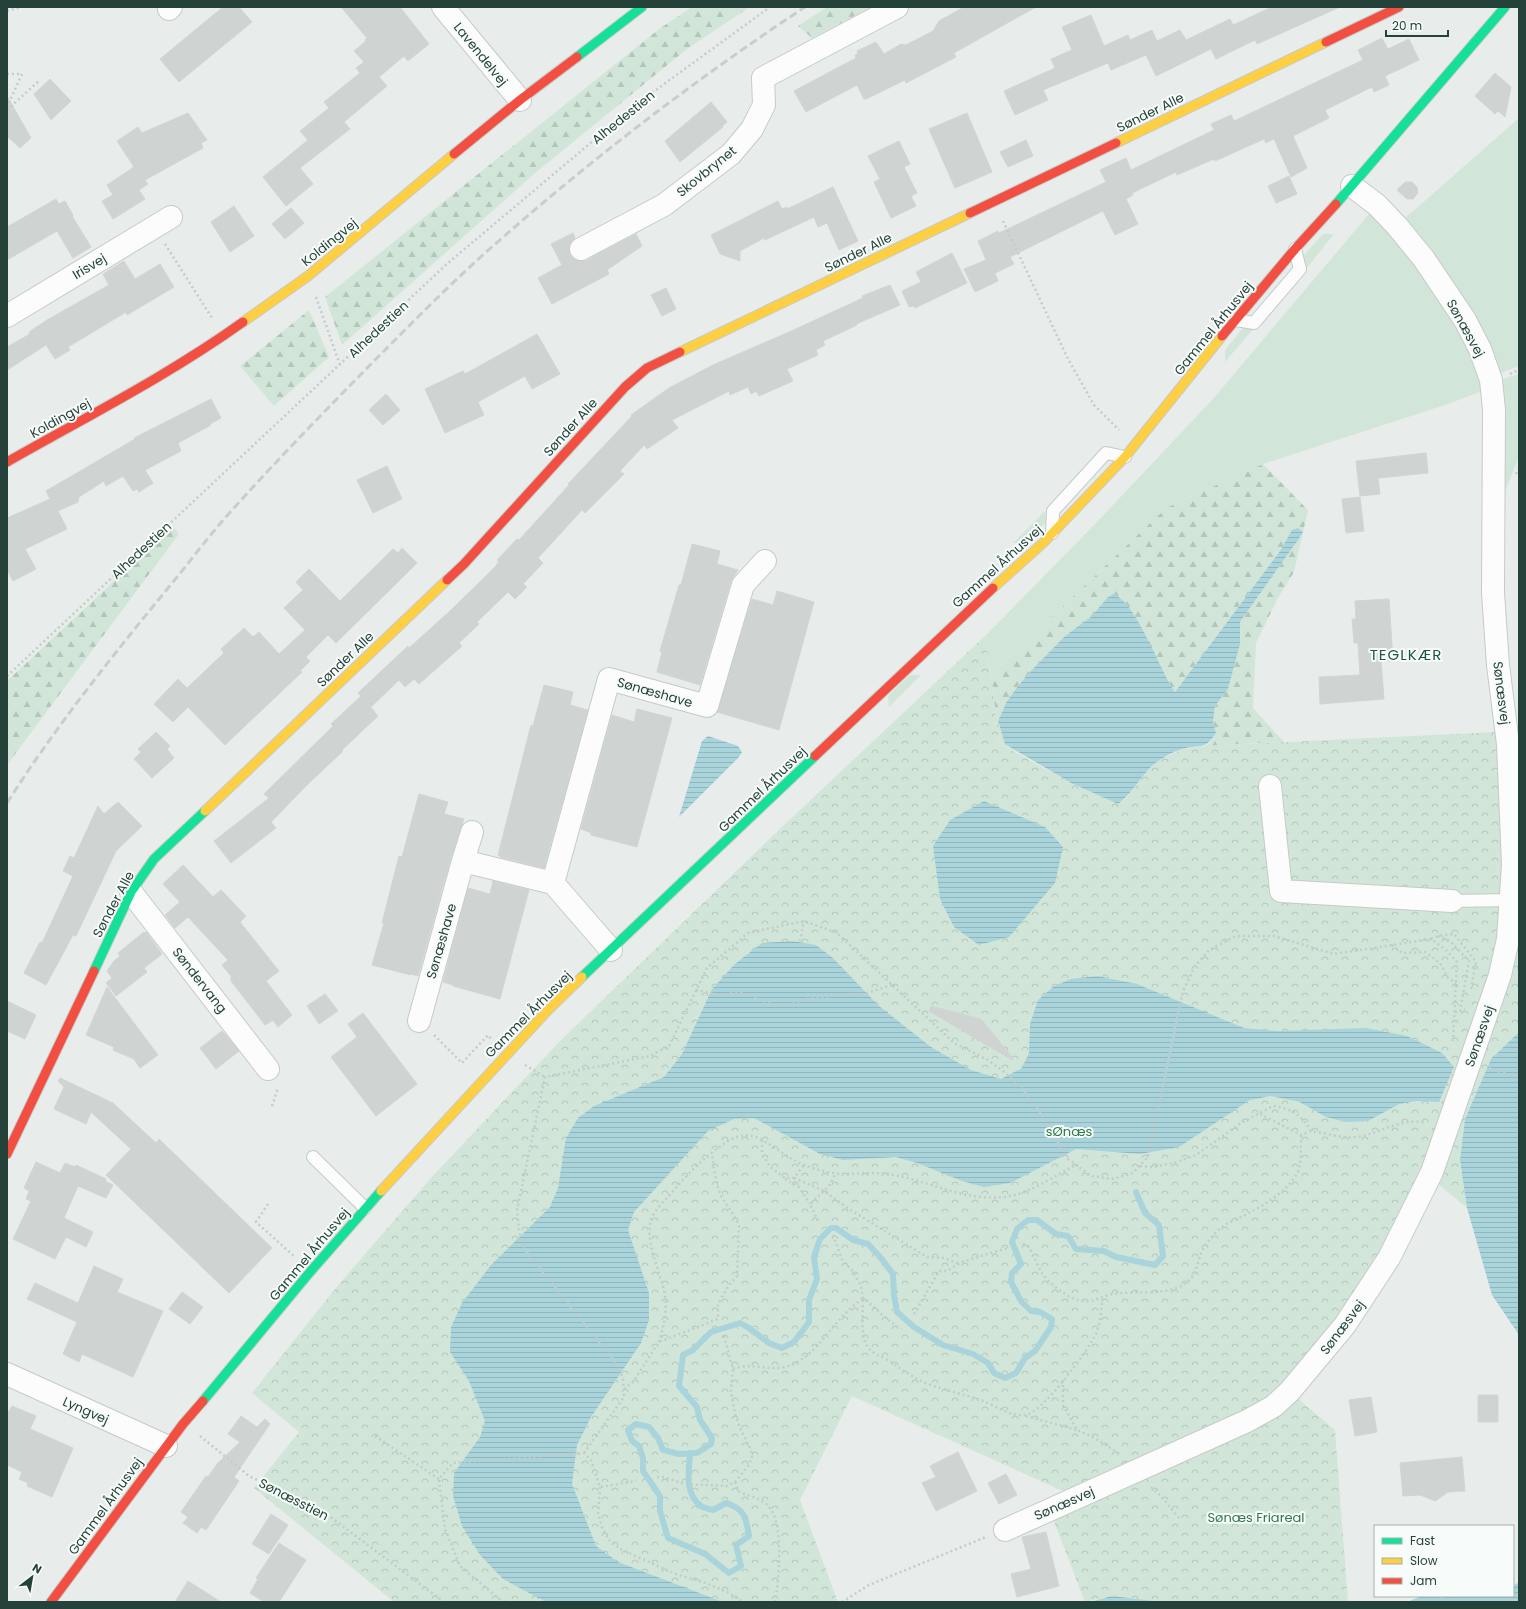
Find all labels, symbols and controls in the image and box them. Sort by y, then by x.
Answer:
scale bar [1386,12,1448,38]
text: 20 m [1392,17,1422,34]
street label: Lavendelvej [449,19,512,90]
street label: Alhedestien [588,86,659,149]
street label: Sønder Alle [1113,88,1187,137]
street label: Skovbrynet [672,141,740,201]
street label: Koldingvej [297,214,361,271]
street label: Sønder Alle [821,228,895,277]
street label: Irisvej [69,249,110,284]
street label: Gammel Århusvej [1169,277,1257,379]
street label: Alhedestien [344,296,413,362]
street label: Sønæsvej [1442,296,1489,361]
street label: Koldingvej [26,394,94,443]
street label: Sønder Alle [539,394,602,461]
street label: Alhedestien [107,517,176,583]
street label: Gammel Århusvej [948,520,1047,612]
street label: Sønder Alle [313,627,378,691]
district label: TEGLKÆR [1370,644,1442,665]
street label: Sønæsvej [1488,660,1515,726]
street label: Sønæshave [615,673,695,712]
street label: Gammel Århusvej [714,742,811,836]
street label: Sønder Alle [88,868,139,941]
street label: Sønæshave [422,901,461,981]
street label: Søndervang [168,943,231,1017]
street label: Gammel Århusvej [481,967,576,1062]
street label: Sønæsvej [1460,1003,1499,1069]
park label: sØnæs [1046,1122,1092,1141]
street label: Gammel Århusvej [265,1204,354,1305]
street label: Sønæsvej [1316,1296,1369,1359]
street label: Lyngvej [60,1392,112,1429]
street label: Gammel Århusvej [64,1454,147,1559]
street label: Sønæsstien [255,1474,332,1525]
street label: Sønæsvej [1031,1482,1097,1525]
park label: Sønæs Friareal [1207,1508,1305,1527]
legend [1374,1525,1514,1597]
text: Fast [1410,1532,1435,1549]
text: Slow [1410,1552,1438,1569]
north arrow [12,1557,52,1597]
text: N [29,1559,45,1577]
text: Jam [1410,1572,1437,1589]

